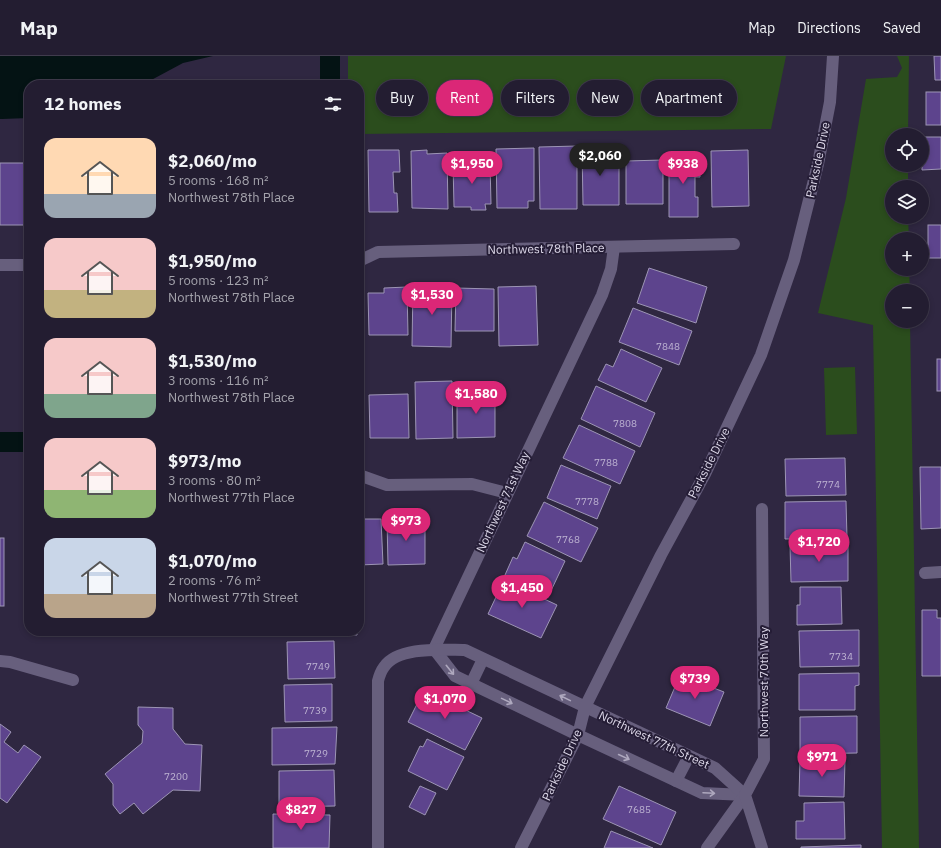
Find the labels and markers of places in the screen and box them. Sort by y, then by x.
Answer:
pin: $2,060 [567,143,633,177]
pin: $1,950 [439,151,505,185]
pin: $938 [659,151,707,185]
pin: $1,530 [399,282,465,316]
pin: $1,580 [443,381,509,415]
pin: $973 [382,508,430,542]
pin: $1,720 [786,529,852,563]
pin: $1,450 [489,575,555,609]
pin: $739 [671,666,719,700]
pin: $1,070 [412,686,478,720]
pin: $971 [798,744,846,778]
pin: $827 [277,797,325,831]

